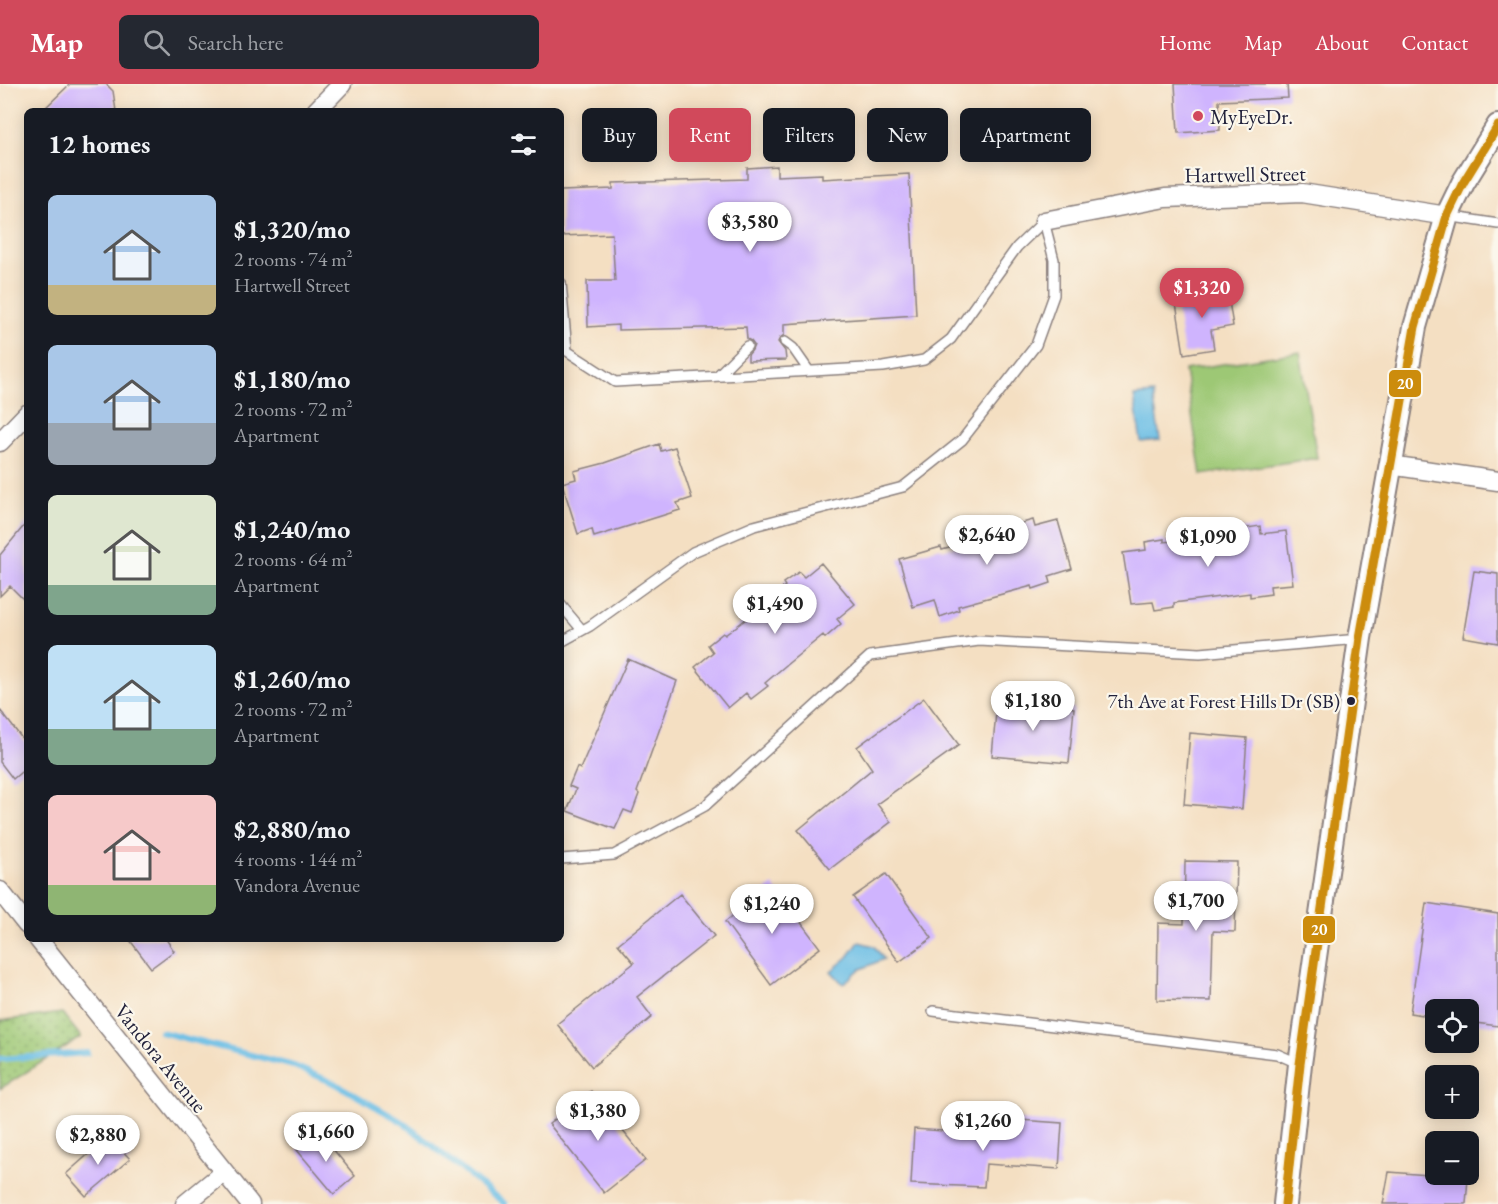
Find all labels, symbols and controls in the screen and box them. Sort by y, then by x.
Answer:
search box [119,15,539,69]
text: Map [30,24,83,60]
icon: search [140,26,173,59]
text: Search here [188,28,283,57]
text: Home [1159,29,1211,56]
text: Map [1244,29,1282,56]
text: About [1315,29,1368,56]
text: Contact [1401,29,1468,56]
place label: MyEyeDr. [1210,103,1293,130]
chip: Buy [582,108,657,162]
chip: Rent [669,108,751,162]
chip: Filters [763,108,855,162]
chip: New [867,108,948,162]
chip: Apartment [960,108,1091,162]
marker: MyEyeDr. [1191,109,1205,123]
text: 12 homes [48,127,150,161]
icon: filters [507,128,540,161]
street label: Hartwell Street [1184,159,1306,189]
pin: $3,580 [701,202,799,253]
text: $3,580 [722,208,778,234]
text: $1,320/mo [234,212,350,246]
icon: home [96,219,168,291]
text: 2 rooms · 74 m² [234,246,353,272]
pin: $1,320 [1153,268,1251,319]
text: Hartwell Street [234,272,350,298]
text: $1,320 [1174,274,1230,300]
text: $1,180/mo [234,362,350,396]
icon: home [96,369,168,441]
line badge: 20 [1388,369,1422,398]
text: 20 [1397,373,1414,394]
text: 2 rooms · 72 m² [234,396,353,422]
text: Apartment [234,422,319,448]
text: $1,240/mo [234,512,350,546]
pin: $2,640 [938,515,1036,566]
pin: $1,090 [1159,517,1257,568]
icon: home [96,519,168,591]
text: $2,640 [959,521,1015,547]
text: $1,090 [1180,523,1236,549]
text: 2 rooms · 64 m² [234,546,353,572]
text: Apartment [234,572,319,598]
pin: $1,490 [726,584,824,635]
text: $1,490 [747,590,803,616]
text: $1,260/mo [234,662,350,696]
icon: home [96,669,168,741]
pin: $1,180 [984,681,1082,732]
text: $1,180 [1005,687,1061,713]
place label: 7th Ave at Forest Hills Dr (SB) [1108,688,1340,714]
marker: 7th Ave at Forest Hills Dr (SB) [1345,695,1357,707]
text: 2 rooms · 72 m² [234,696,353,722]
text: Apartment [234,722,319,748]
text: $2,880/mo [234,812,350,846]
icon: home [96,819,168,891]
text: 4 rooms · 144 m² [234,846,362,872]
text: Vandora Avenue [234,872,360,898]
pin: $1,700 [1147,881,1245,932]
pin: $1,240 [723,884,821,935]
text: $1,700 [1168,887,1224,913]
text: $1,240 [744,890,800,916]
line badge: 20 [1302,915,1336,944]
text: 20 [1311,919,1328,940]
street label: Vandora Avenue [109,998,213,1118]
map controls [1425,999,1479,1185]
button: locate [1425,999,1479,1053]
button: + [1425,1065,1479,1119]
pin: $1,380 [549,1091,647,1142]
text: $1,380 [570,1097,626,1123]
pin: $1,260 [934,1101,1032,1152]
text: $1,260 [955,1107,1011,1133]
pin: $1,660 [277,1112,375,1163]
pin: $2,880 [49,1115,147,1166]
text: $1,660 [298,1118,354,1144]
text: $2,880 [70,1121,126,1147]
button: − [1425,1131,1479,1185]

